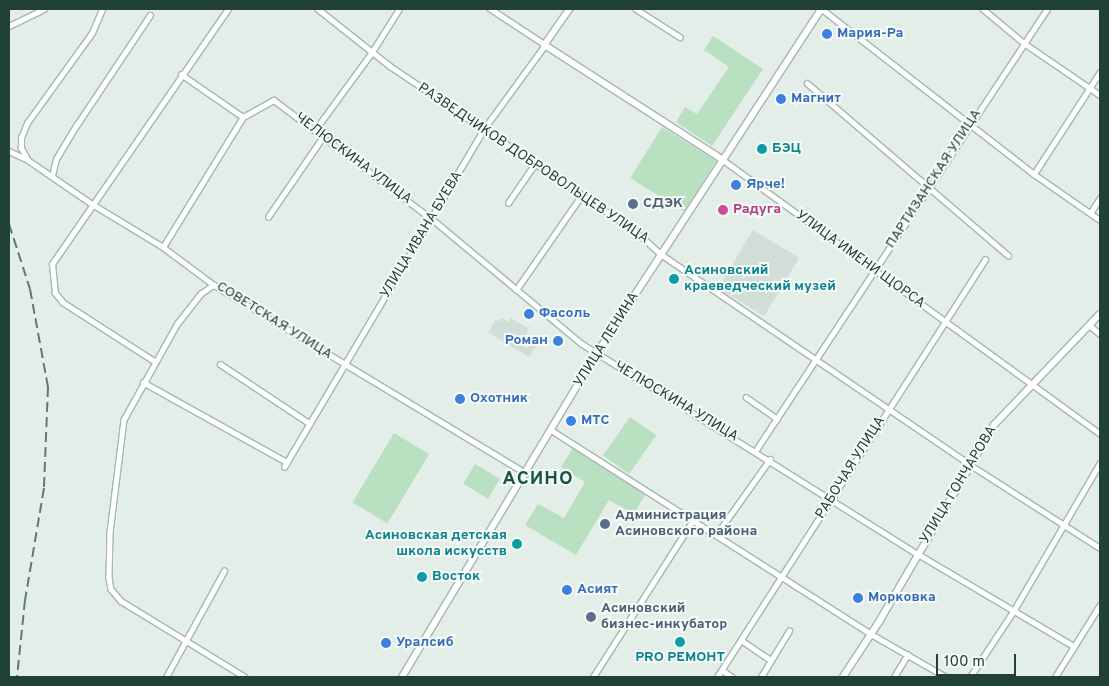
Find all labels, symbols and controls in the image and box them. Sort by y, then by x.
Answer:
place label: Мария-Ра [837,26,903,42]
marker: Мария-Ра [821,28,833,40]
street label: РАЗВЕДЧИКОВ ДОБРОВОЛЬЦЕВ УЛИЦА [414,80,652,248]
place label: Магнит [791,91,841,107]
marker: Магнит [775,93,787,105]
street label: ПАРТИЗАНСКАЯ УЛИЦА [883,106,985,252]
street label: ЧЕЛЮСКИНА УЛИЦА [291,109,415,209]
place label: БЭЦ [772,141,801,157]
marker: БЭЦ [756,143,768,155]
street label: УЛИЦА ИВАНА БУЕВА [377,168,467,302]
place label: Ярче! [746,177,785,193]
marker: Ярче! [730,179,742,191]
place label: СДЭК [643,196,683,212]
marker: СДЭК [627,198,639,210]
place label: Радуга [733,202,781,218]
marker: Радуга [717,204,729,216]
street label: УЛИЦА ИМЕНИ ЩОРСА [792,207,928,313]
place label: Асиновский краеведческий музей [684,263,836,296]
marker: Асиновский краеведческий музей [668,273,680,285]
street label: СОВЕТСКАЯ УЛИЦА [213,279,335,363]
street label: УЛИЦА ЛЕНИНА [571,289,643,391]
place label: Фасоль [539,306,590,322]
marker: Фасоль [523,308,535,320]
place label: Роман [505,333,548,349]
marker: Роман [552,335,564,347]
street label: ЧЕЛЮСКИНА УЛИЦА [611,358,741,446]
place label: Охотник [470,391,528,407]
marker: Охотник [454,393,466,405]
place label: МТС [581,413,609,429]
street label: РАБОЧАЯ УЛИЦА [813,414,889,522]
marker: МТС [565,415,577,427]
street label: УЛИЦА ГОНЧАРОВА [917,423,1001,547]
district label: АСИНО [502,469,574,491]
place label: Администрация Асиновского района [615,508,757,540]
marker: Администрация Асиновского района [599,518,611,530]
place label: Асиновская детская школа искусств [365,528,507,560]
marker: Асиновская детская школа искусств [511,538,523,550]
place label: Восток [432,569,480,585]
marker: Восток [416,571,428,583]
place label: Асият [577,582,618,598]
marker: Асият [561,584,573,596]
place label: Морковка [868,590,936,606]
marker: Морковка [852,592,864,604]
place label: Асиновский бизнес-инкубатор [601,601,727,634]
marker: Асиновский бизнес-инкубатор [585,611,597,623]
place label: Уралсиб [396,635,454,651]
marker: PRO РЕМОНТ [674,636,686,648]
marker: Уралсиб [380,637,392,649]
scale bar [939,644,1019,676]
place label: PRO РЕМОНТ [635,650,725,666]
text: 100 m [944,653,985,672]

